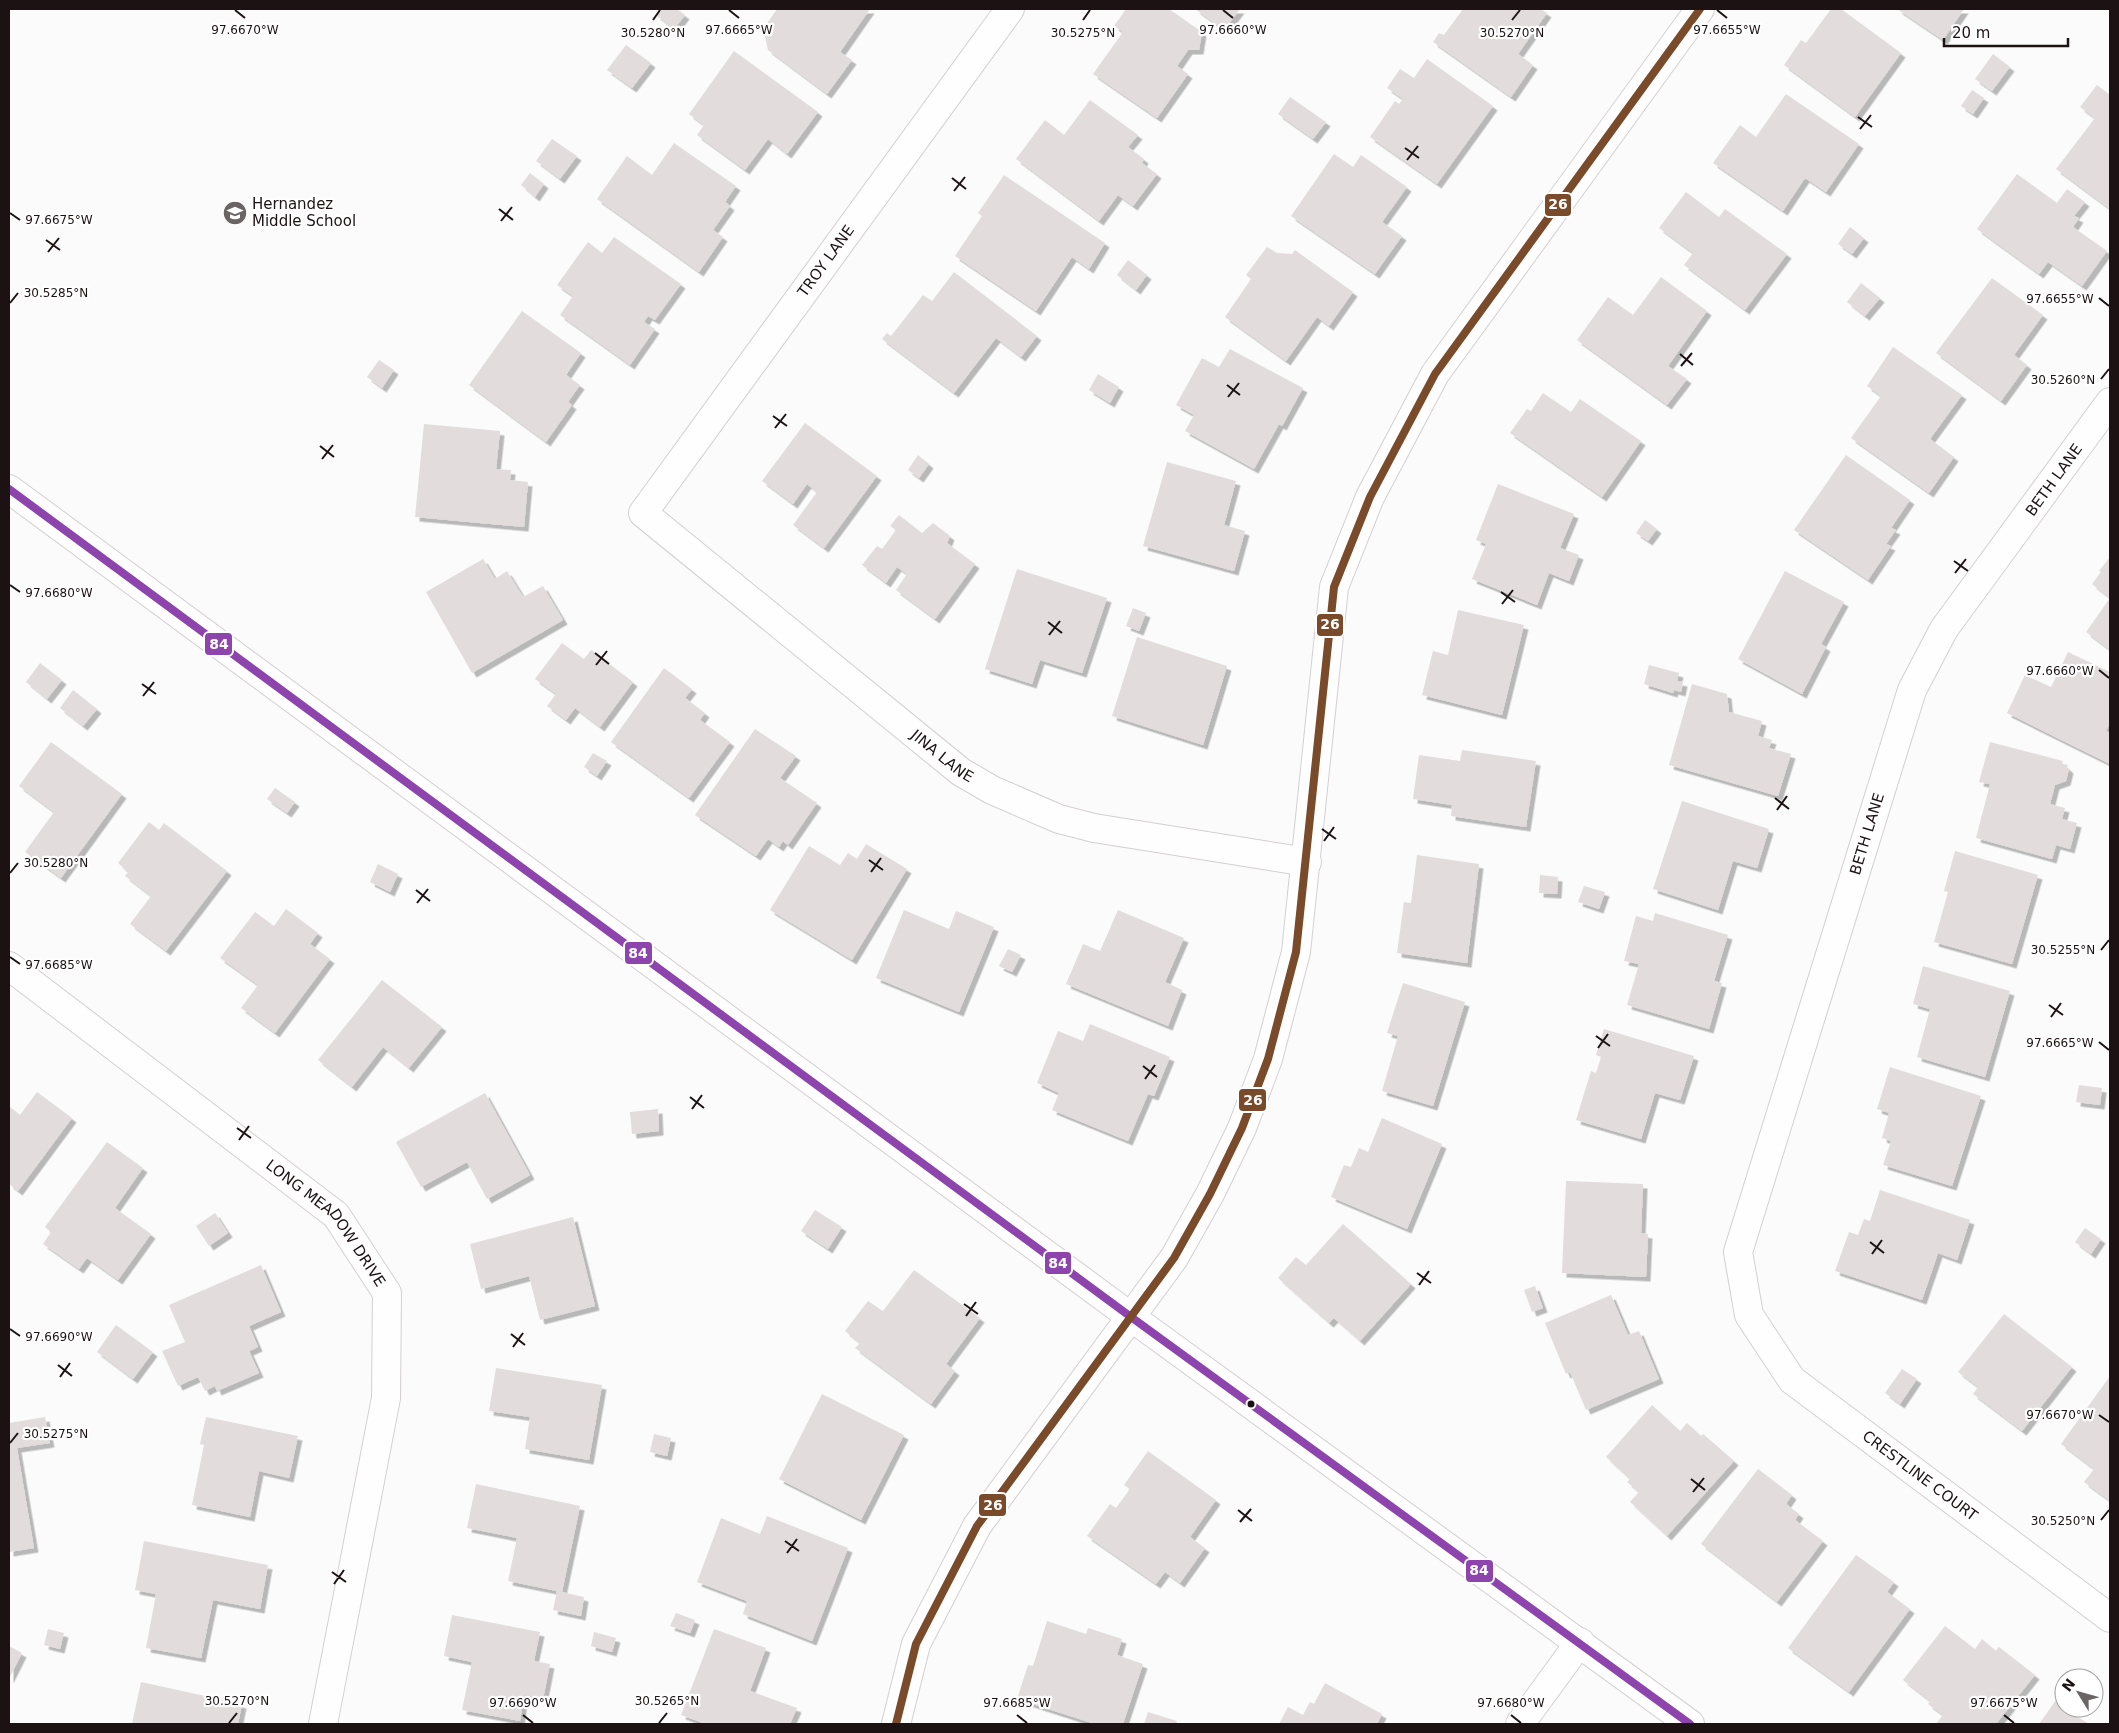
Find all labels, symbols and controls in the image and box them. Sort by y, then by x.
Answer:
scale bar [1944,15,2068,47]
text: 97.6670°W [211,23,279,37]
text: 97.6665°W [705,23,773,37]
text: 97.6660°W [1199,23,1267,37]
text: 97.6655°W [1693,23,1761,37]
text: 20 m [1952,24,1990,42]
text: 30.5280°N [621,26,685,40]
text: 30.5275°N [1051,26,1115,40]
text: 30.5270°N [1480,26,1544,40]
line badge: 26 [1544,193,1572,217]
place label: Hernandez Middle School [252,195,356,230]
text: 26 [1548,196,1568,212]
school or university icon: Hernandez Middle School [222,200,248,226]
text: 97.6675°W [25,213,93,227]
street label: TROY LANE [793,222,858,301]
text: 30.5285°N [24,286,88,300]
text: 97.6655°W [2026,292,2094,306]
text: 30.5260°N [2031,373,2095,387]
street label: BETH LANE [2022,440,2086,520]
text: 97.6680°W [25,586,93,600]
line badge: 26 [1316,613,1344,637]
text: 26 [1320,616,1340,632]
line badge: 84 [204,632,233,656]
text: 84 [209,636,229,652]
text: 97.6660°W [2026,664,2094,678]
street label: JINA LANE [906,725,977,786]
street label: BETH LANE [1846,791,1888,877]
text: 30.5280°N [24,856,88,870]
line badge: 84 [624,941,653,965]
text: 30.5255°N [2031,943,2095,957]
text: 84 [628,945,648,961]
text: 97.6685°W [25,958,93,972]
text: 97.6665°W [2026,1036,2094,1050]
line badge: 26 [1238,1088,1267,1112]
text: 26 [1243,1092,1263,1108]
street label: LONG MEADOW DRIVE [262,1156,389,1290]
line badge: 84 [1044,1251,1072,1275]
text: 84 [1048,1255,1068,1271]
text: 97.6690°W [25,1330,93,1344]
unlabelled marker [1246,1399,1256,1409]
text: 97.6670°W [2026,1408,2094,1422]
text: 30.5275°N [24,1427,88,1441]
street label: CRESTLINE COURT [1859,1427,1982,1525]
line badge: 26 [978,1493,1007,1517]
text: 26 [983,1497,1003,1513]
text: 30.5250°N [2031,1514,2095,1528]
line badge: 84 [1465,1559,1494,1583]
text: 84 [1469,1562,1489,1578]
north arrow [2054,1668,2104,1718]
text: N [2059,1676,2079,1695]
text: 30.5270°N [205,1694,269,1708]
text: 30.5265°N [635,1694,699,1708]
text: 97.6690°W [489,1696,557,1710]
text: 97.6685°W [983,1696,1051,1710]
text: 97.6680°W [1477,1696,1545,1710]
text: 97.6675°W [1970,1696,2038,1710]

